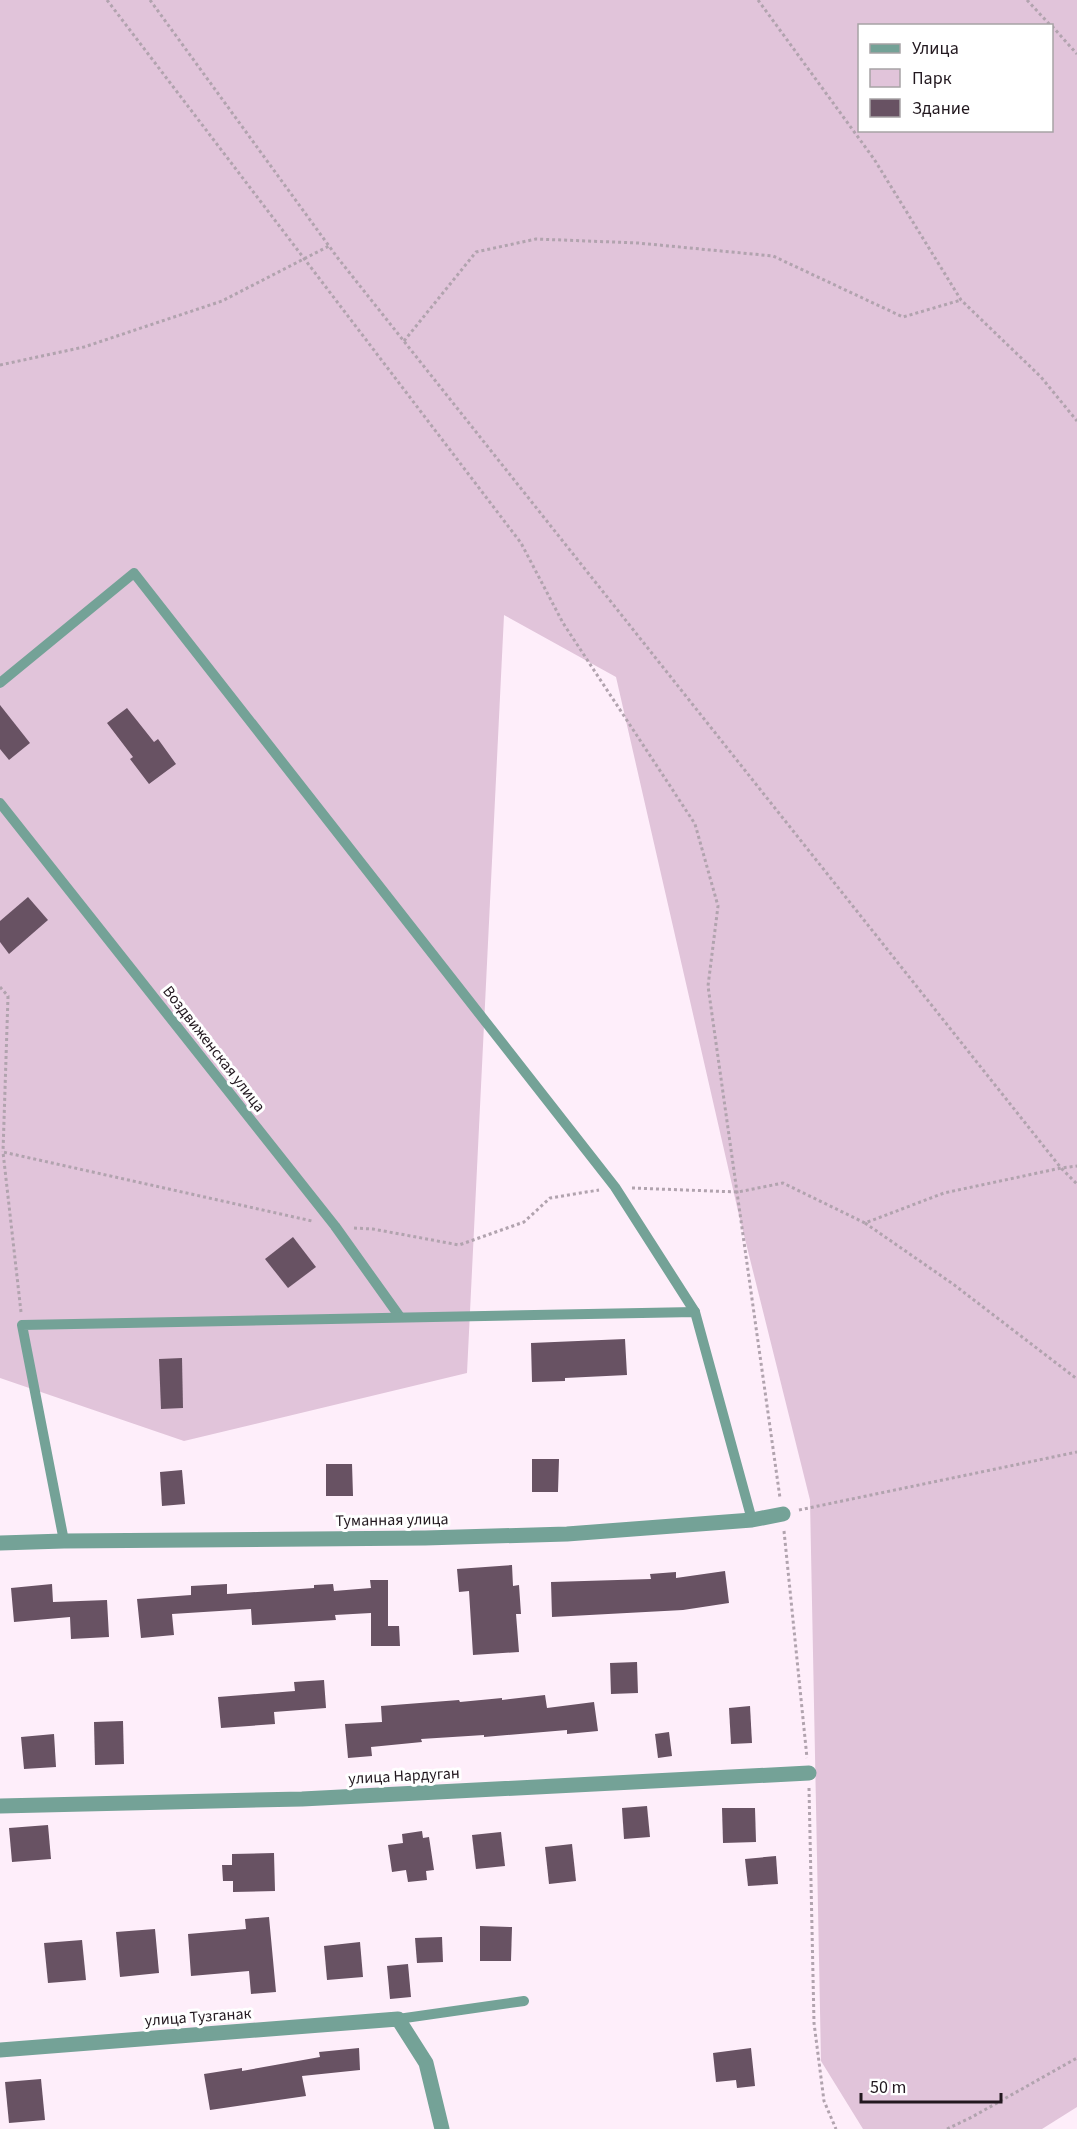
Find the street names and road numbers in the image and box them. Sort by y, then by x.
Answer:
street label: Воздвиженская улица [158,981,270,1117]
street label: Туманная улица [335,1508,449,1532]
street label: улица Нардуган [348,1762,460,1790]
street label: улица Тузганак [144,2002,252,2032]

